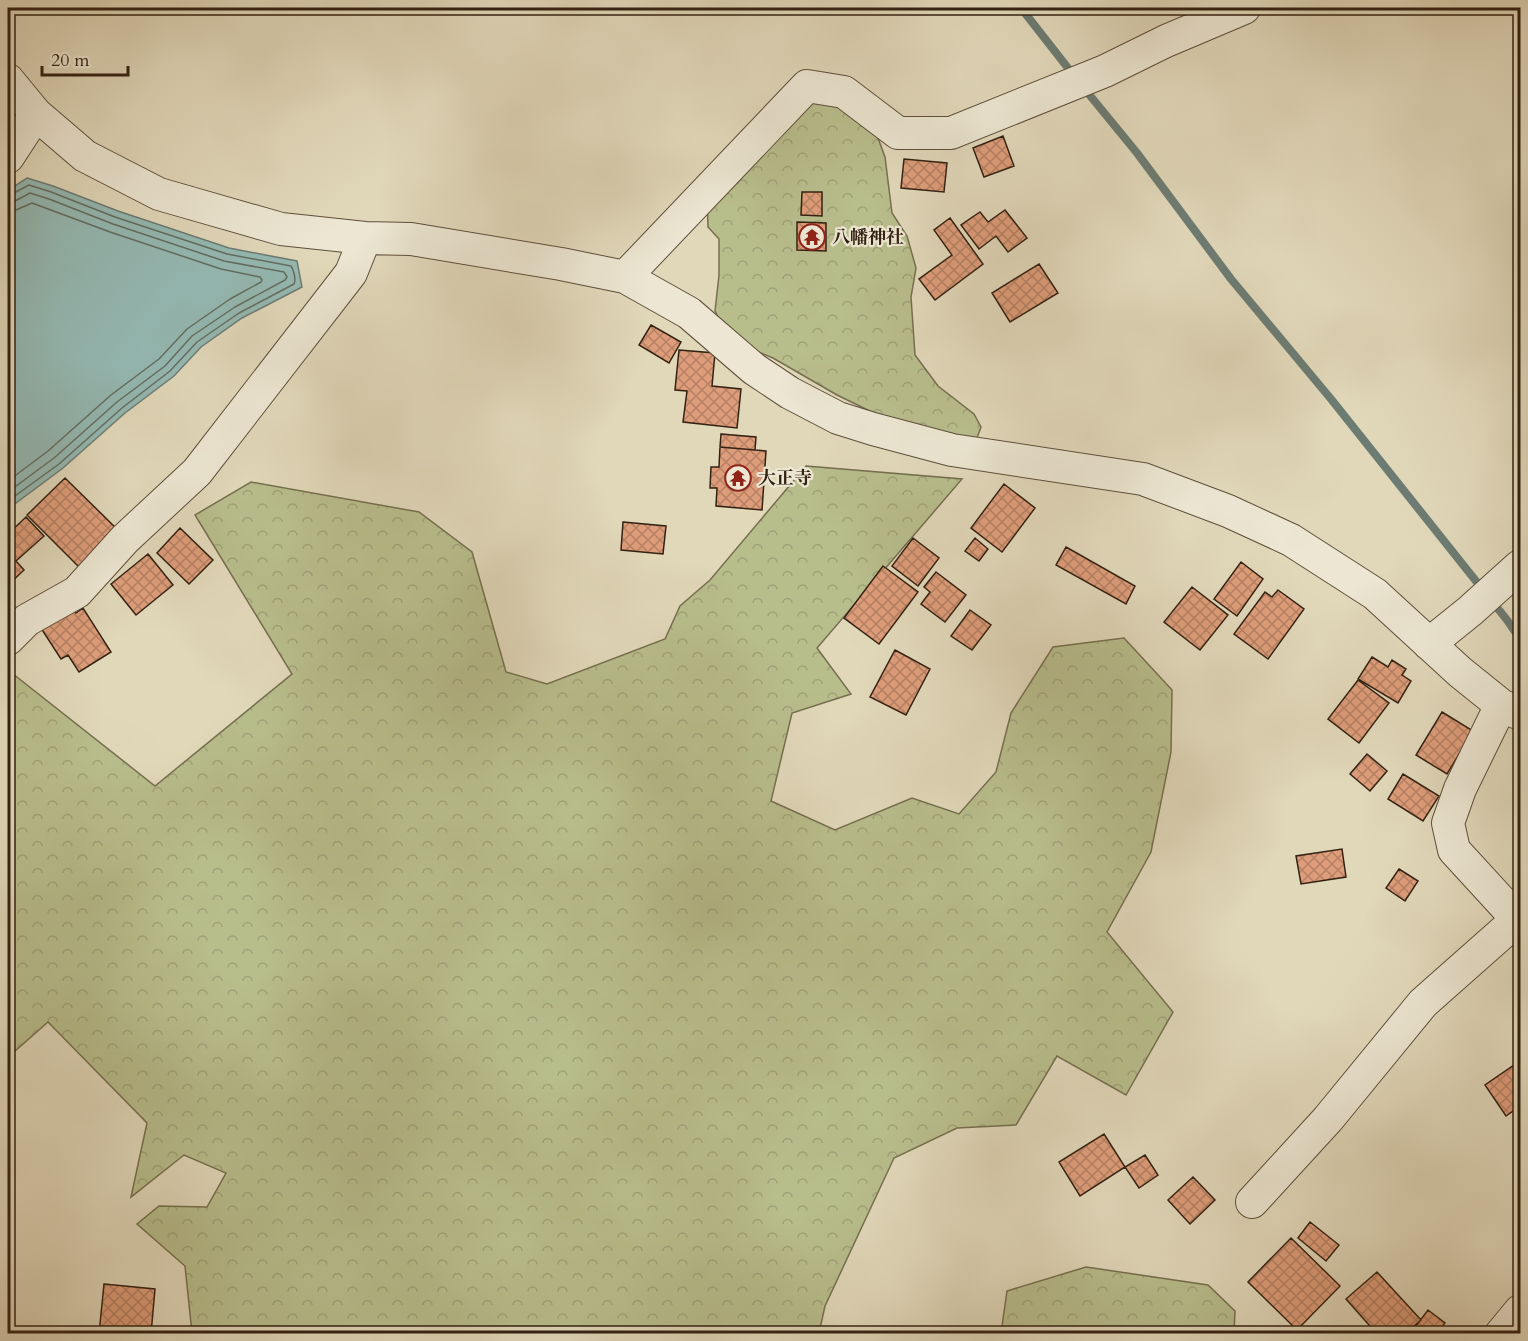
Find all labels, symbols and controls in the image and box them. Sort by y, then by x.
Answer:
scale bar [42,39,128,77]
text: 20 m [51,48,90,73]
temple icon: 八幡神社 [797,222,827,252]
place label: 八幡神社 [832,225,904,250]
temple icon: 大正寺 [723,463,753,493]
place label: 大正寺 [758,466,812,491]

